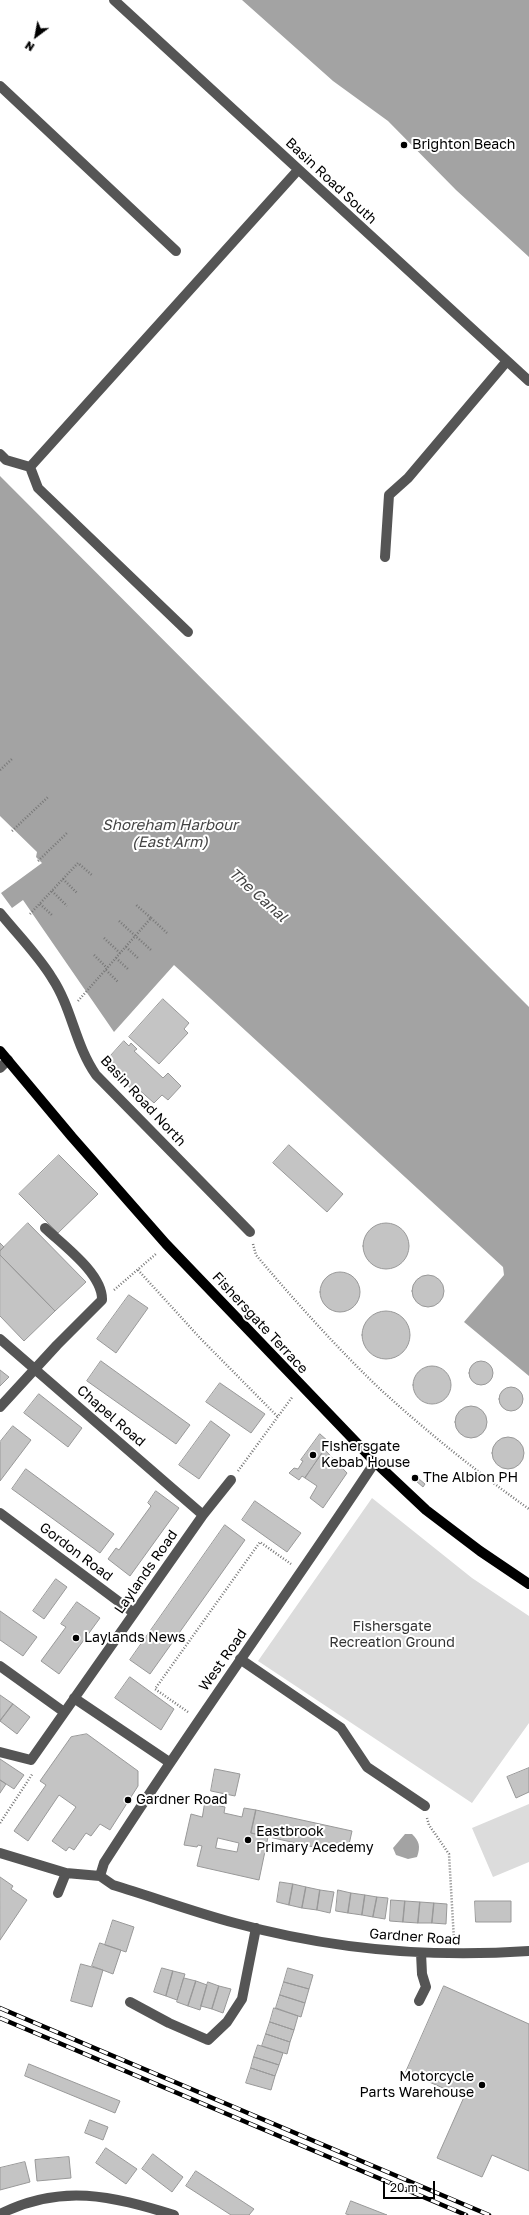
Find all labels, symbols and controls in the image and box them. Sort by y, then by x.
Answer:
north arrow [16,16,56,56]
text: N [22,39,36,54]
street label: Basin Road South [282,134,380,228]
place label: Brighton Beach [412,137,515,153]
marker: Brighton Beach [399,140,409,150]
water label: Shoreham Harbour (East Arm) [102,816,238,851]
water label: The Canal [225,864,291,926]
street label: Basin Road North [97,1052,189,1150]
street label: Fishersgate Terrace [209,1269,311,1377]
street label: Chapel Road [73,1382,149,1450]
place label: Fishersgate Kebab House [321,1439,410,1472]
marker: Fishersgate Kebab House [308,1450,318,1460]
place label: The Albion PH [423,1470,518,1486]
marker: The Albion PH [410,1473,420,1483]
street label: Gordon Road [36,1519,116,1585]
street label: Laylands Road [111,1527,181,1617]
park label: Fishersgate Recreation Ground [329,1619,455,1652]
street label: West Road [196,1626,250,1694]
place label: Laylands News [84,1630,185,1646]
marker: Laylands News [71,1633,81,1643]
place label: Gardner Road [136,1792,228,1808]
marker: Gardner Road [123,1795,133,1805]
place label: Eastbrook Primary Acedemy [256,1824,374,1856]
marker: Eastbrook Primary Acedemy [243,1835,253,1845]
street label: Gardner Road [369,1925,461,1949]
place label: Motorcycle Parts Warehouse [360,2069,474,2102]
marker: Motorcycle Parts Warehouse [477,2080,487,2090]
scale bar [385,2173,437,2199]
text: 20 m [390,2180,418,2195]

